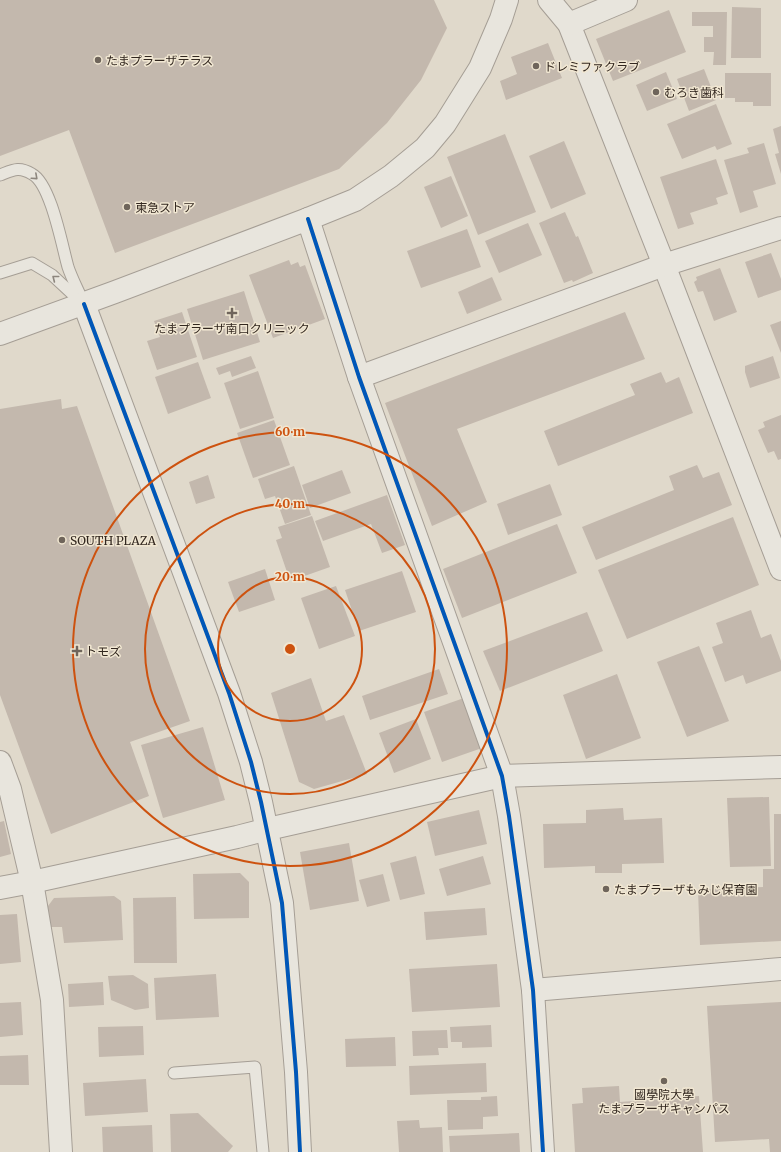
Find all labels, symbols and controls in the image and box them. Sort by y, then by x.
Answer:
place label: たまプラーザテラス [106,53,213,68]
marker: たまプラーザテラス [93,55,103,65]
place label: ドレミファクラブ [544,59,640,74]
marker: ドレミファクラブ [531,61,541,71]
place label: むろき歯科 [664,85,724,100]
marker: むろき歯科 [651,87,661,97]
one-way arrow [30,173,38,180]
place label: 東急ストア [135,200,195,215]
marker: 東急ストア [122,202,132,212]
one-way arrow [52,276,59,283]
marker: たまプラーザ南口クリニック [226,307,238,319]
place label: たまプラーザ南口クリニック [154,321,310,336]
text: 60 m [275,424,305,439]
text: 40 m [275,496,305,511]
place label: SOUTH PLAZA [70,533,157,548]
marker: SOUTH PLAZA [57,535,67,545]
text: 20 m [275,569,305,584]
centre of rings [283,642,297,656]
place label: トモズ [85,644,121,659]
marker: トモズ [72,646,82,656]
place label: たまプラーザもみじ保育園 [614,882,757,897]
marker: たまプラーザもみじ保育園 [601,884,611,894]
marker: 國學院大學 たまプラーザキャンパス [659,1076,669,1086]
place label: 國學院大學 たまプラーザキャンパス [598,1087,730,1116]

